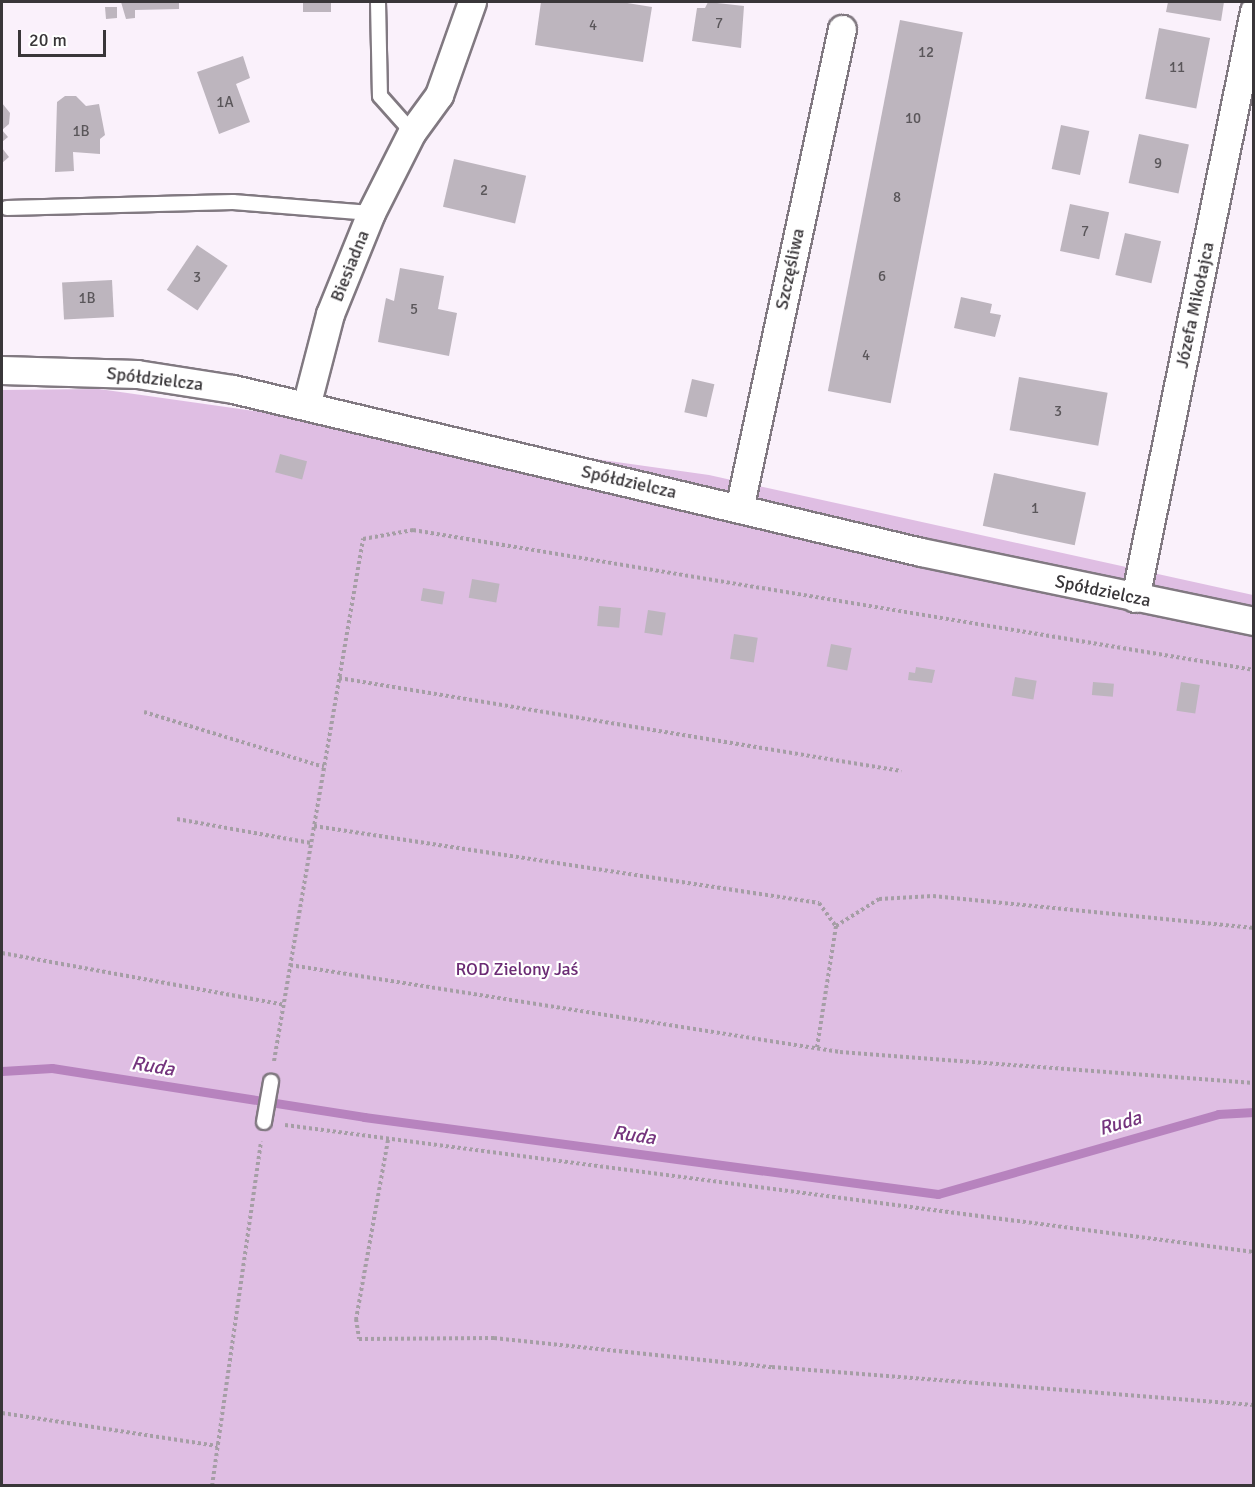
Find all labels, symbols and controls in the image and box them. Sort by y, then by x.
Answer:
house number: 7 [715,15,723,33]
house number: 4 [589,17,597,35]
scale bar [21,18,110,56]
text: 20 m [29,29,67,51]
house number: 12 [918,44,934,62]
house number: 11 [1169,59,1185,77]
house number: 1A [216,94,234,112]
house number: 10 [905,110,921,128]
house number: 1B [72,123,90,141]
house number: 9 [1154,155,1162,173]
house number: 2 [480,182,488,200]
house number: 8 [893,189,901,207]
house number: 7 [1081,223,1089,241]
street label: Szczęśliwa [771,226,809,312]
street label: Biesiadna [326,227,374,305]
street label: Józefa Mikołajca [1171,240,1219,370]
house number: 6 [878,268,886,286]
house number: 3 [193,269,201,287]
house number: 1B [78,290,96,308]
house number: 5 [410,301,418,319]
house number: 4 [862,347,870,365]
street label: Spółdzielcza [105,362,205,396]
house number: 3 [1054,403,1062,421]
street label: Spółdzielcza [579,461,679,503]
house number: 1 [1031,500,1039,518]
street label: Spółdzielcza [1053,570,1153,612]
park label: ROD Zielony Jaś [456,958,578,980]
water label: Ruda [130,1051,176,1081]
water label: Ruda [1096,1106,1144,1140]
water label: Ruda [611,1120,657,1150]

